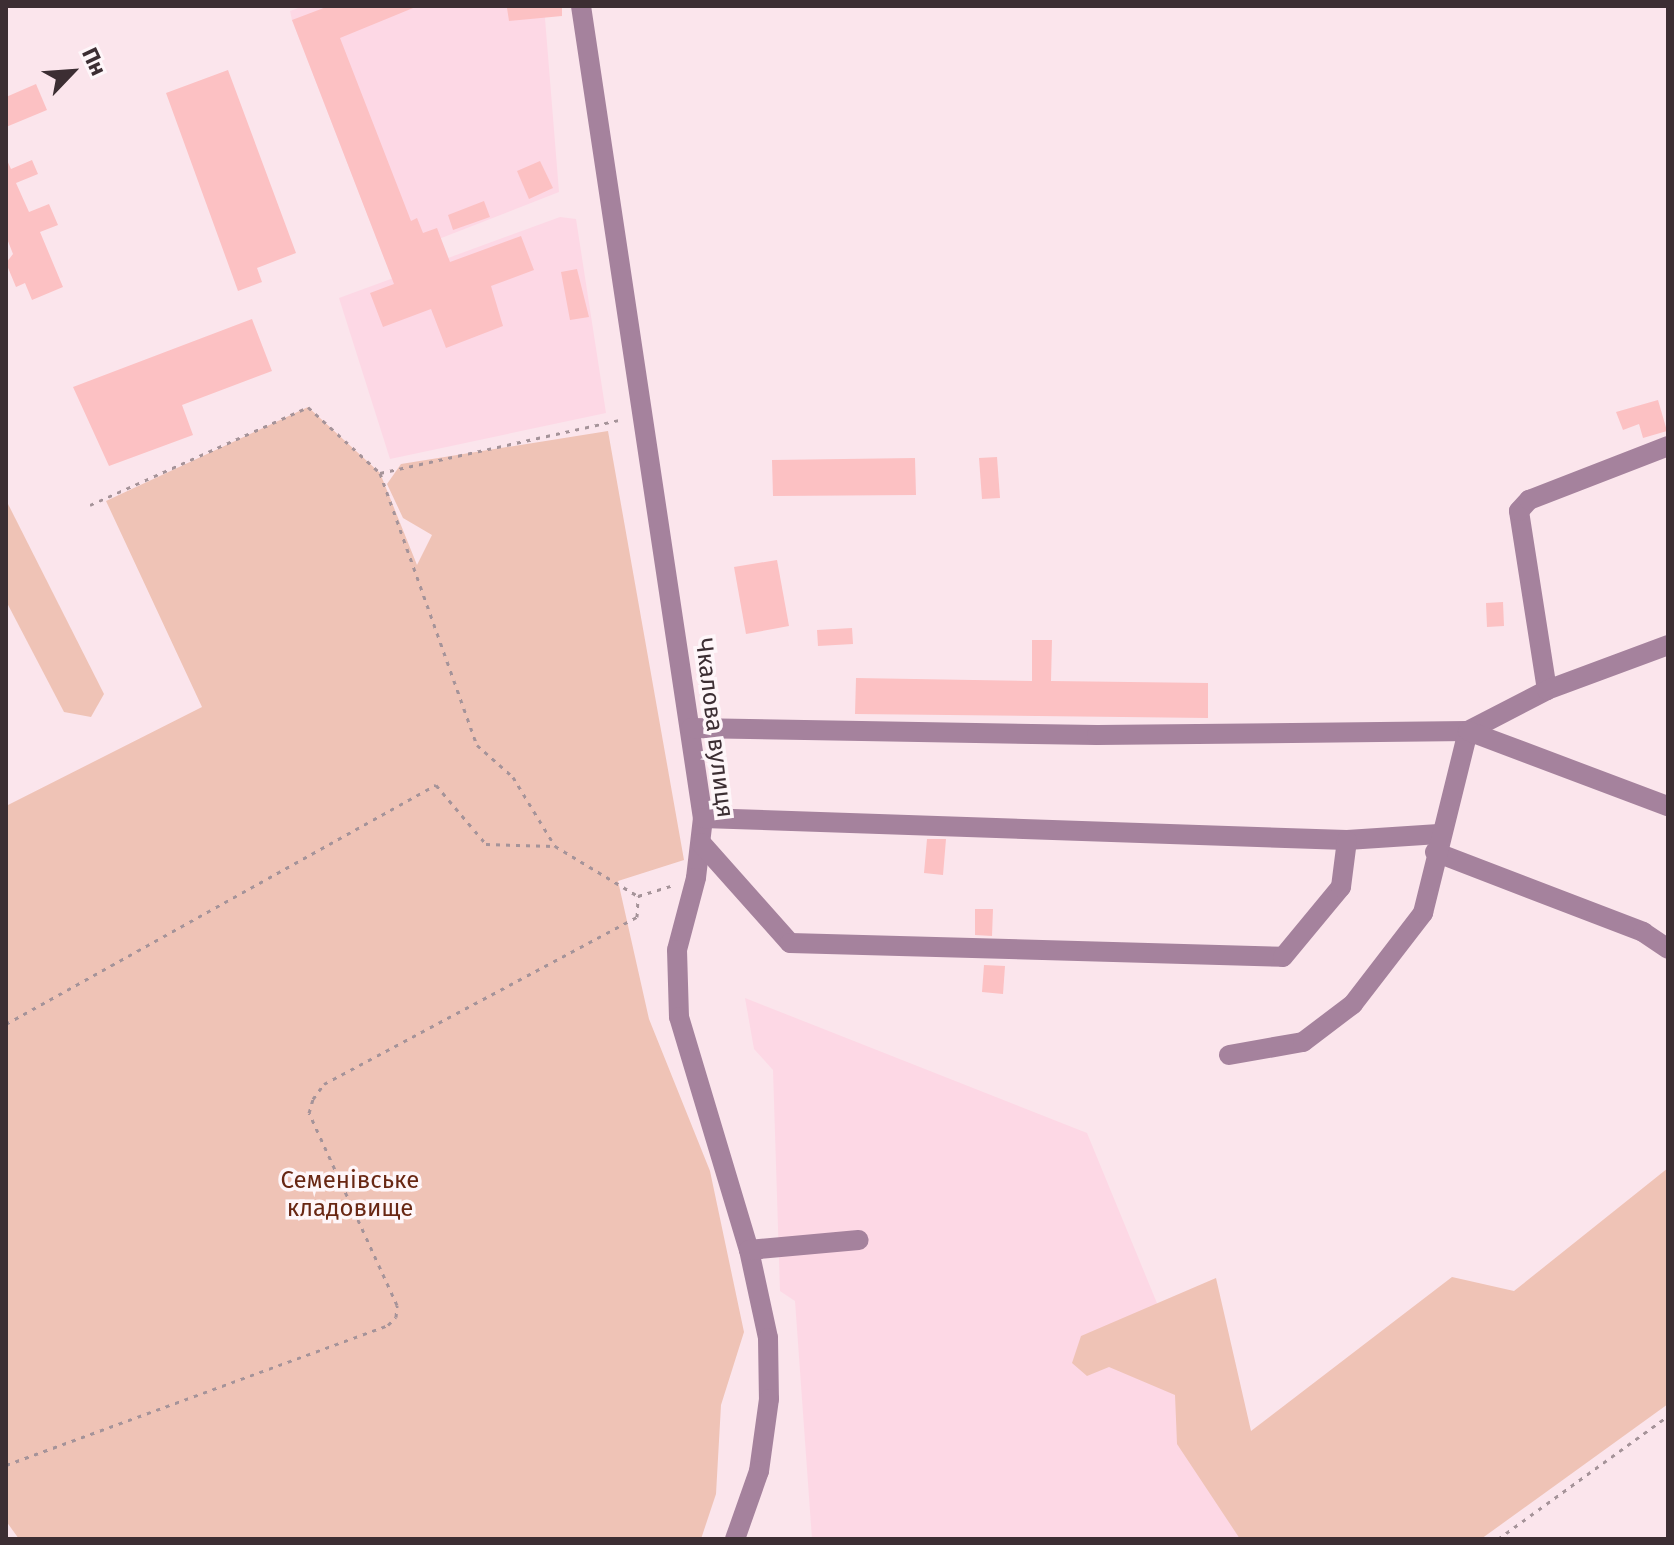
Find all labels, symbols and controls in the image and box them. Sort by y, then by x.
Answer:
north arrow [32,32,112,112]
text: Пн [76,43,112,80]
street label: Чкалова вулиця [689,637,739,819]
park label: Семенівське кладовище [281,1167,419,1223]

